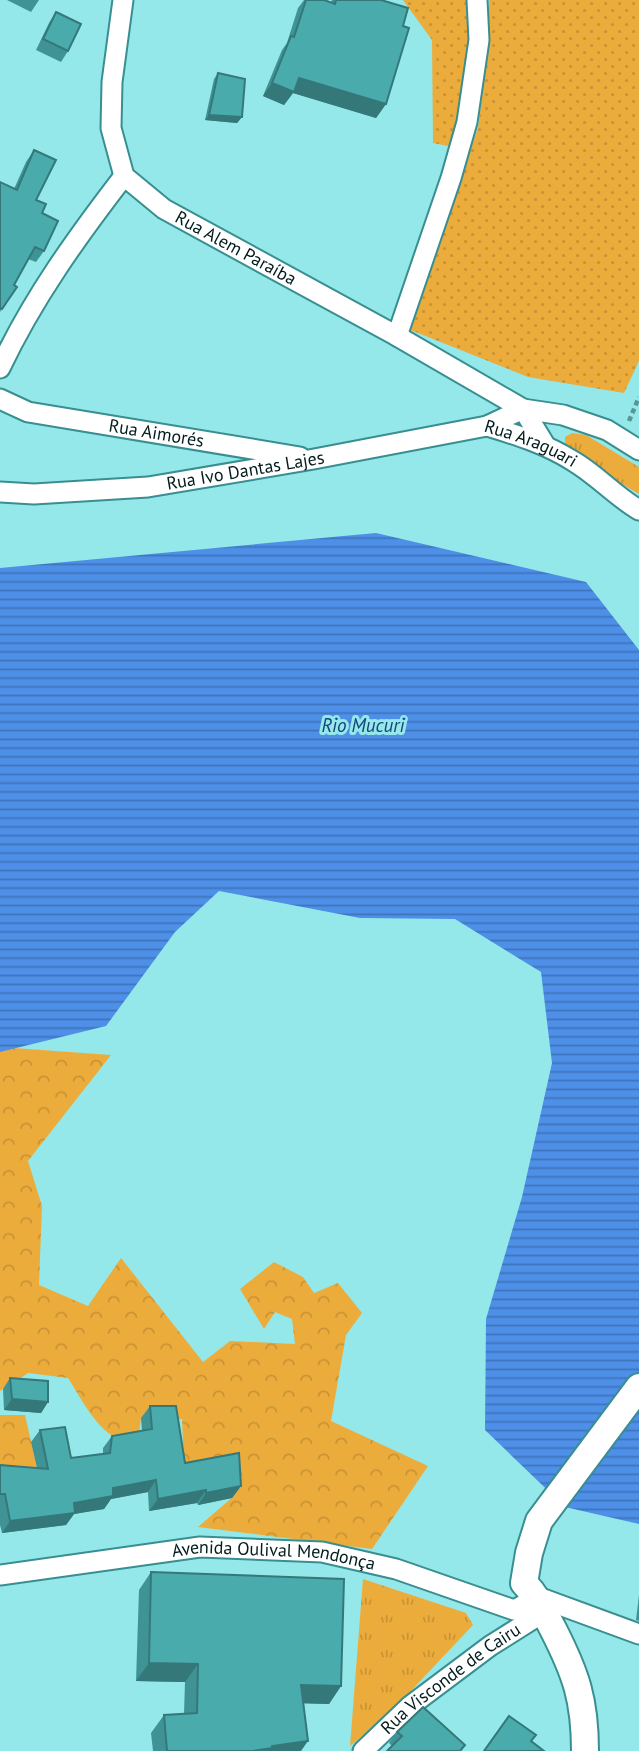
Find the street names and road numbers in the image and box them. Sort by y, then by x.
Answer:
street label: Rua Alem Paraíba [171,205,301,290]
street label: Rua Aimorés [107,414,206,452]
street label: Rua Araguari [482,414,582,472]
street label: Rua Ivo Dantas Lajes [165,445,326,495]
street label: Avenida Oulival Mendonça [170,1535,378,1575]
street label: Rua Visconde de Cairu [376,1618,525,1739]

